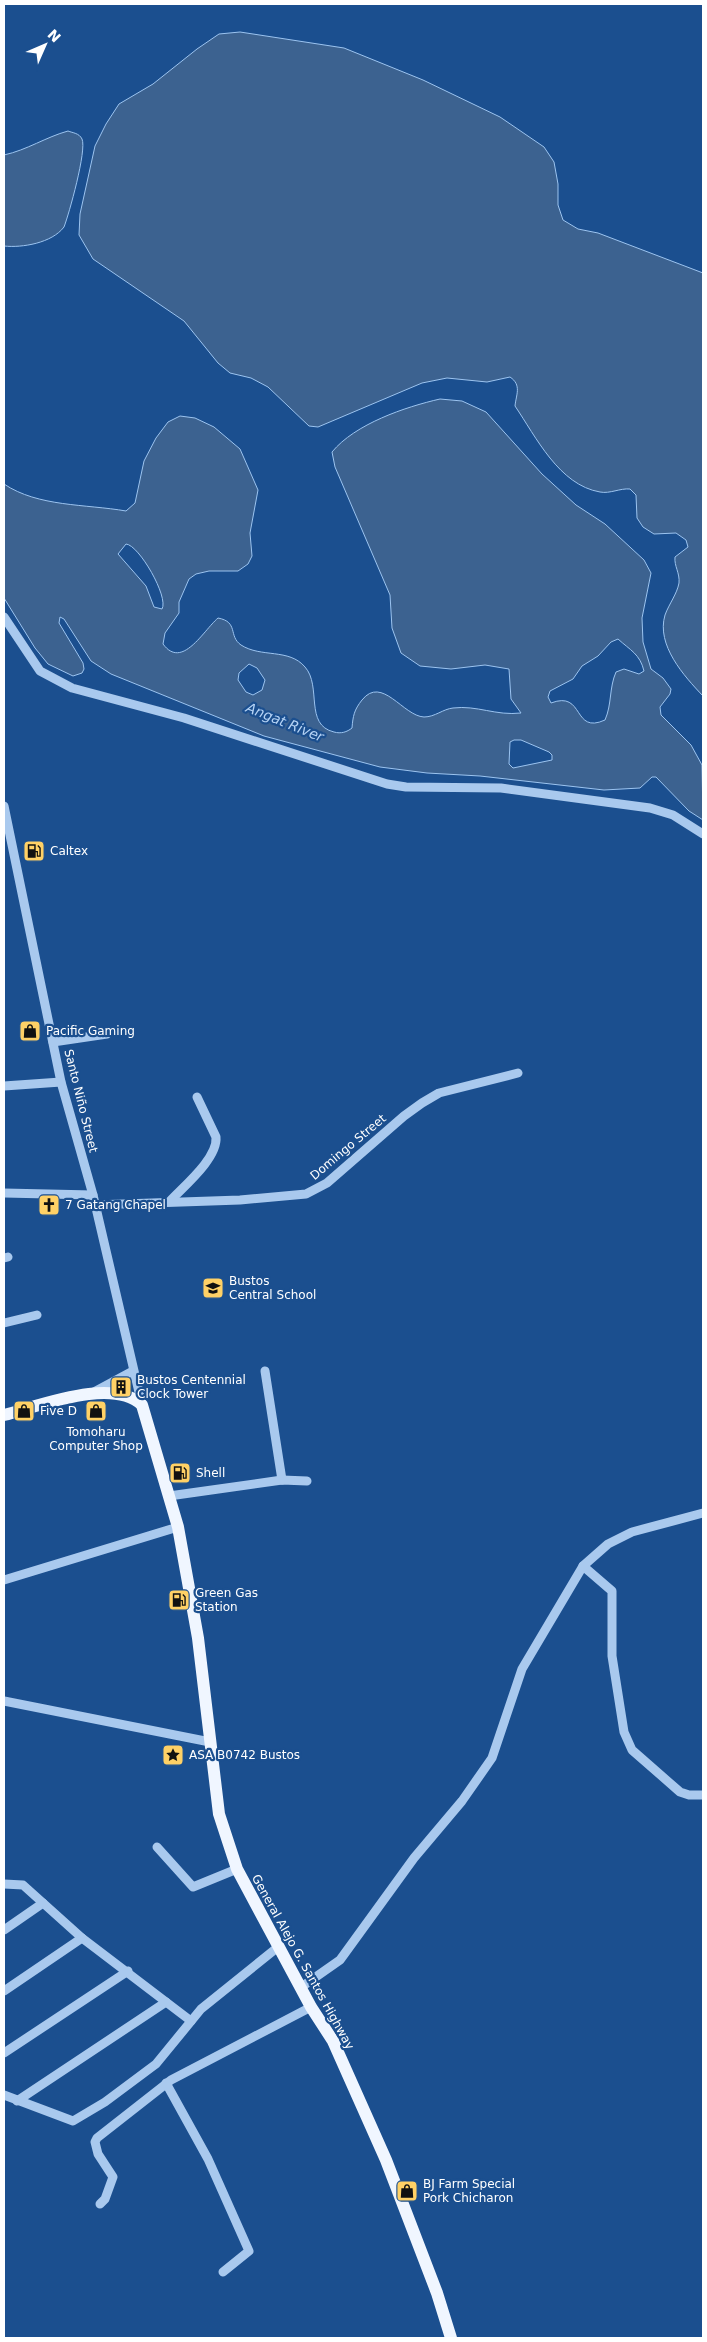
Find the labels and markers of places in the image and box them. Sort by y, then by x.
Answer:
fuel station icon: Caltex [22,839,46,863]
place label: Caltex [50,844,88,858]
shop icon: Pacific Gaming [18,1019,42,1043]
place label: Pacific Gaming [46,1024,135,1038]
church icon: 7 Gatang Chapel [37,1193,61,1217]
place label: 7 Gatang Chapel [65,1198,166,1212]
place label: Bustos Central School [229,1274,316,1302]
school or university icon: Bustos Central School [201,1276,225,1300]
place label: Bustos Centennial Clock Tower [137,1373,246,1401]
building icon: Bustos Centennial Clock Tower [109,1375,133,1399]
shop icon: Five D [12,1399,36,1423]
shop icon: Tomoharu Computer Shop [84,1399,108,1423]
place label: Five D [40,1404,77,1418]
place label: Tomoharu Computer Shop [49,1425,143,1453]
fuel station icon: Shell [168,1461,192,1485]
place label: Shell [196,1466,225,1480]
place label: Green Gas Station [195,1586,258,1614]
fuel station icon: Green Gas Station [167,1588,191,1612]
place icon: ASA B0742 Bustos [161,1743,185,1767]
place label: ASA B0742 Bustos [189,1748,300,1762]
place label: BJ Farm Special Pork Chicharon [423,2177,515,2205]
shop icon: BJ Farm Special Pork Chicharon [395,2179,419,2203]

